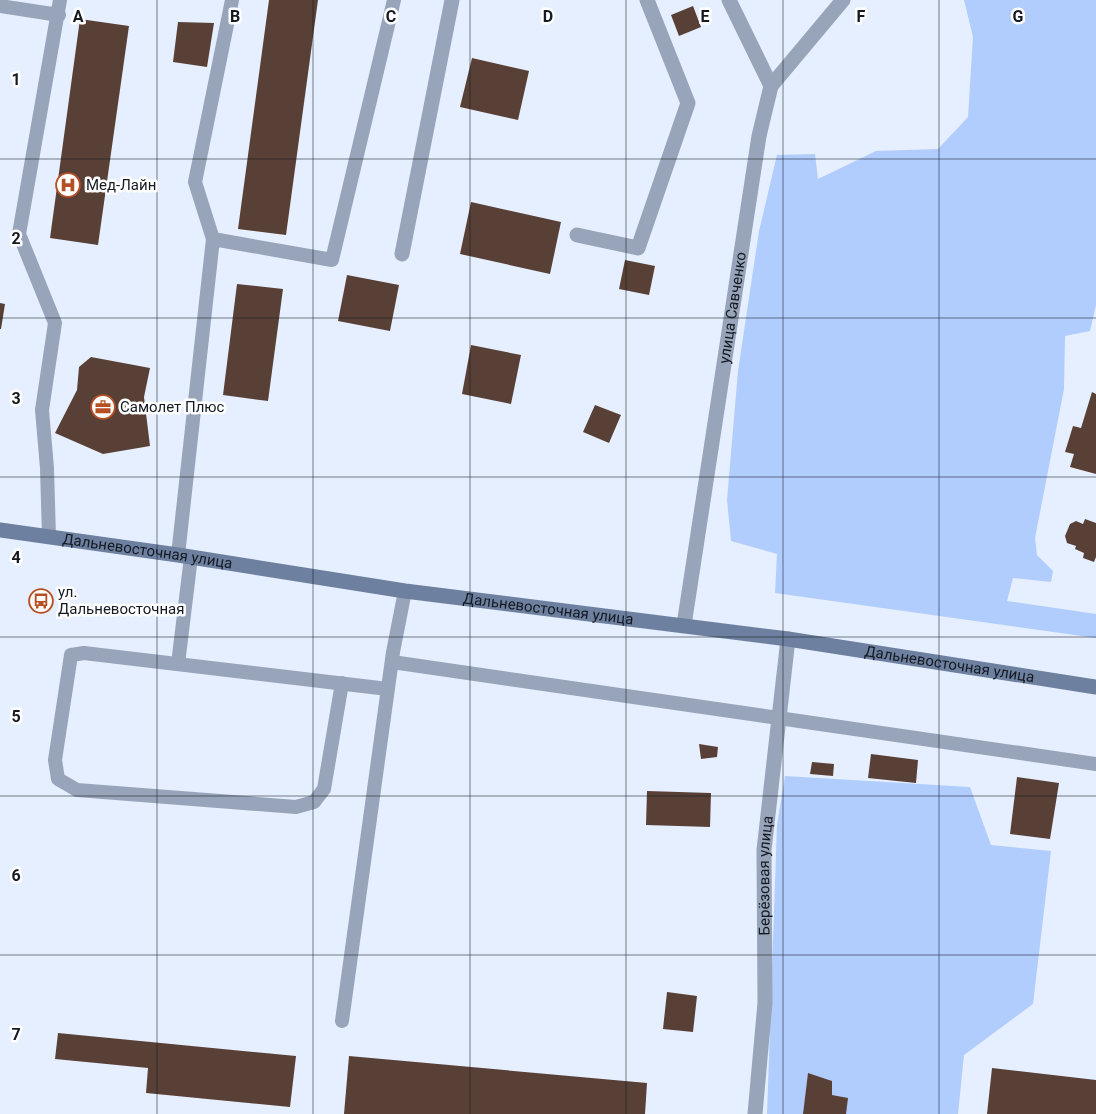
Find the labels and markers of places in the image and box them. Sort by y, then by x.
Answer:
hospital icon: Мед-Лайн [55,172,81,198]
place label: Мед-Лайн [86,176,156,194]
office icon: Самолет Плюс [90,394,116,420]
place label: Самолет Плюс [120,398,225,416]
place label: ул. Дальневосточная [58,583,185,618]
bus stop icon: ул. Дальневосточная [28,588,54,614]

